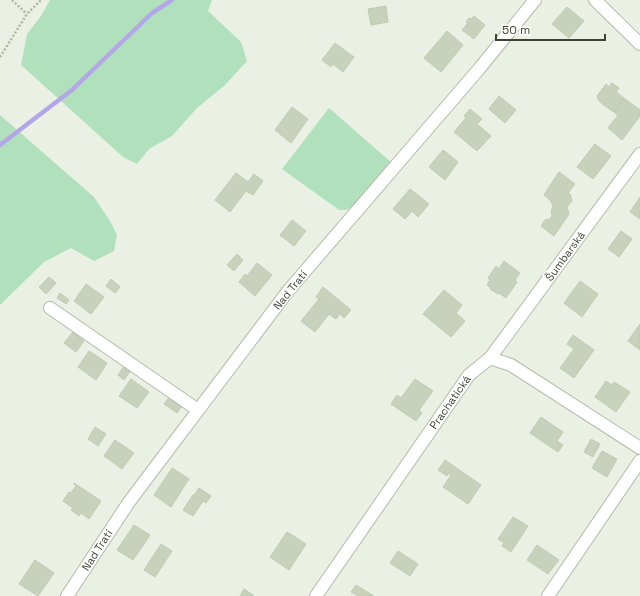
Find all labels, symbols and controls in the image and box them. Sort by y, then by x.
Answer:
scale bar [496,16,605,42]
text: 50 m [502,22,530,38]
street label: Šumbarská [542,228,588,284]
street label: Nad Tratí [270,267,310,312]
street label: Prachatická [426,372,474,432]
street label: Nad Tratí [78,526,116,573]

